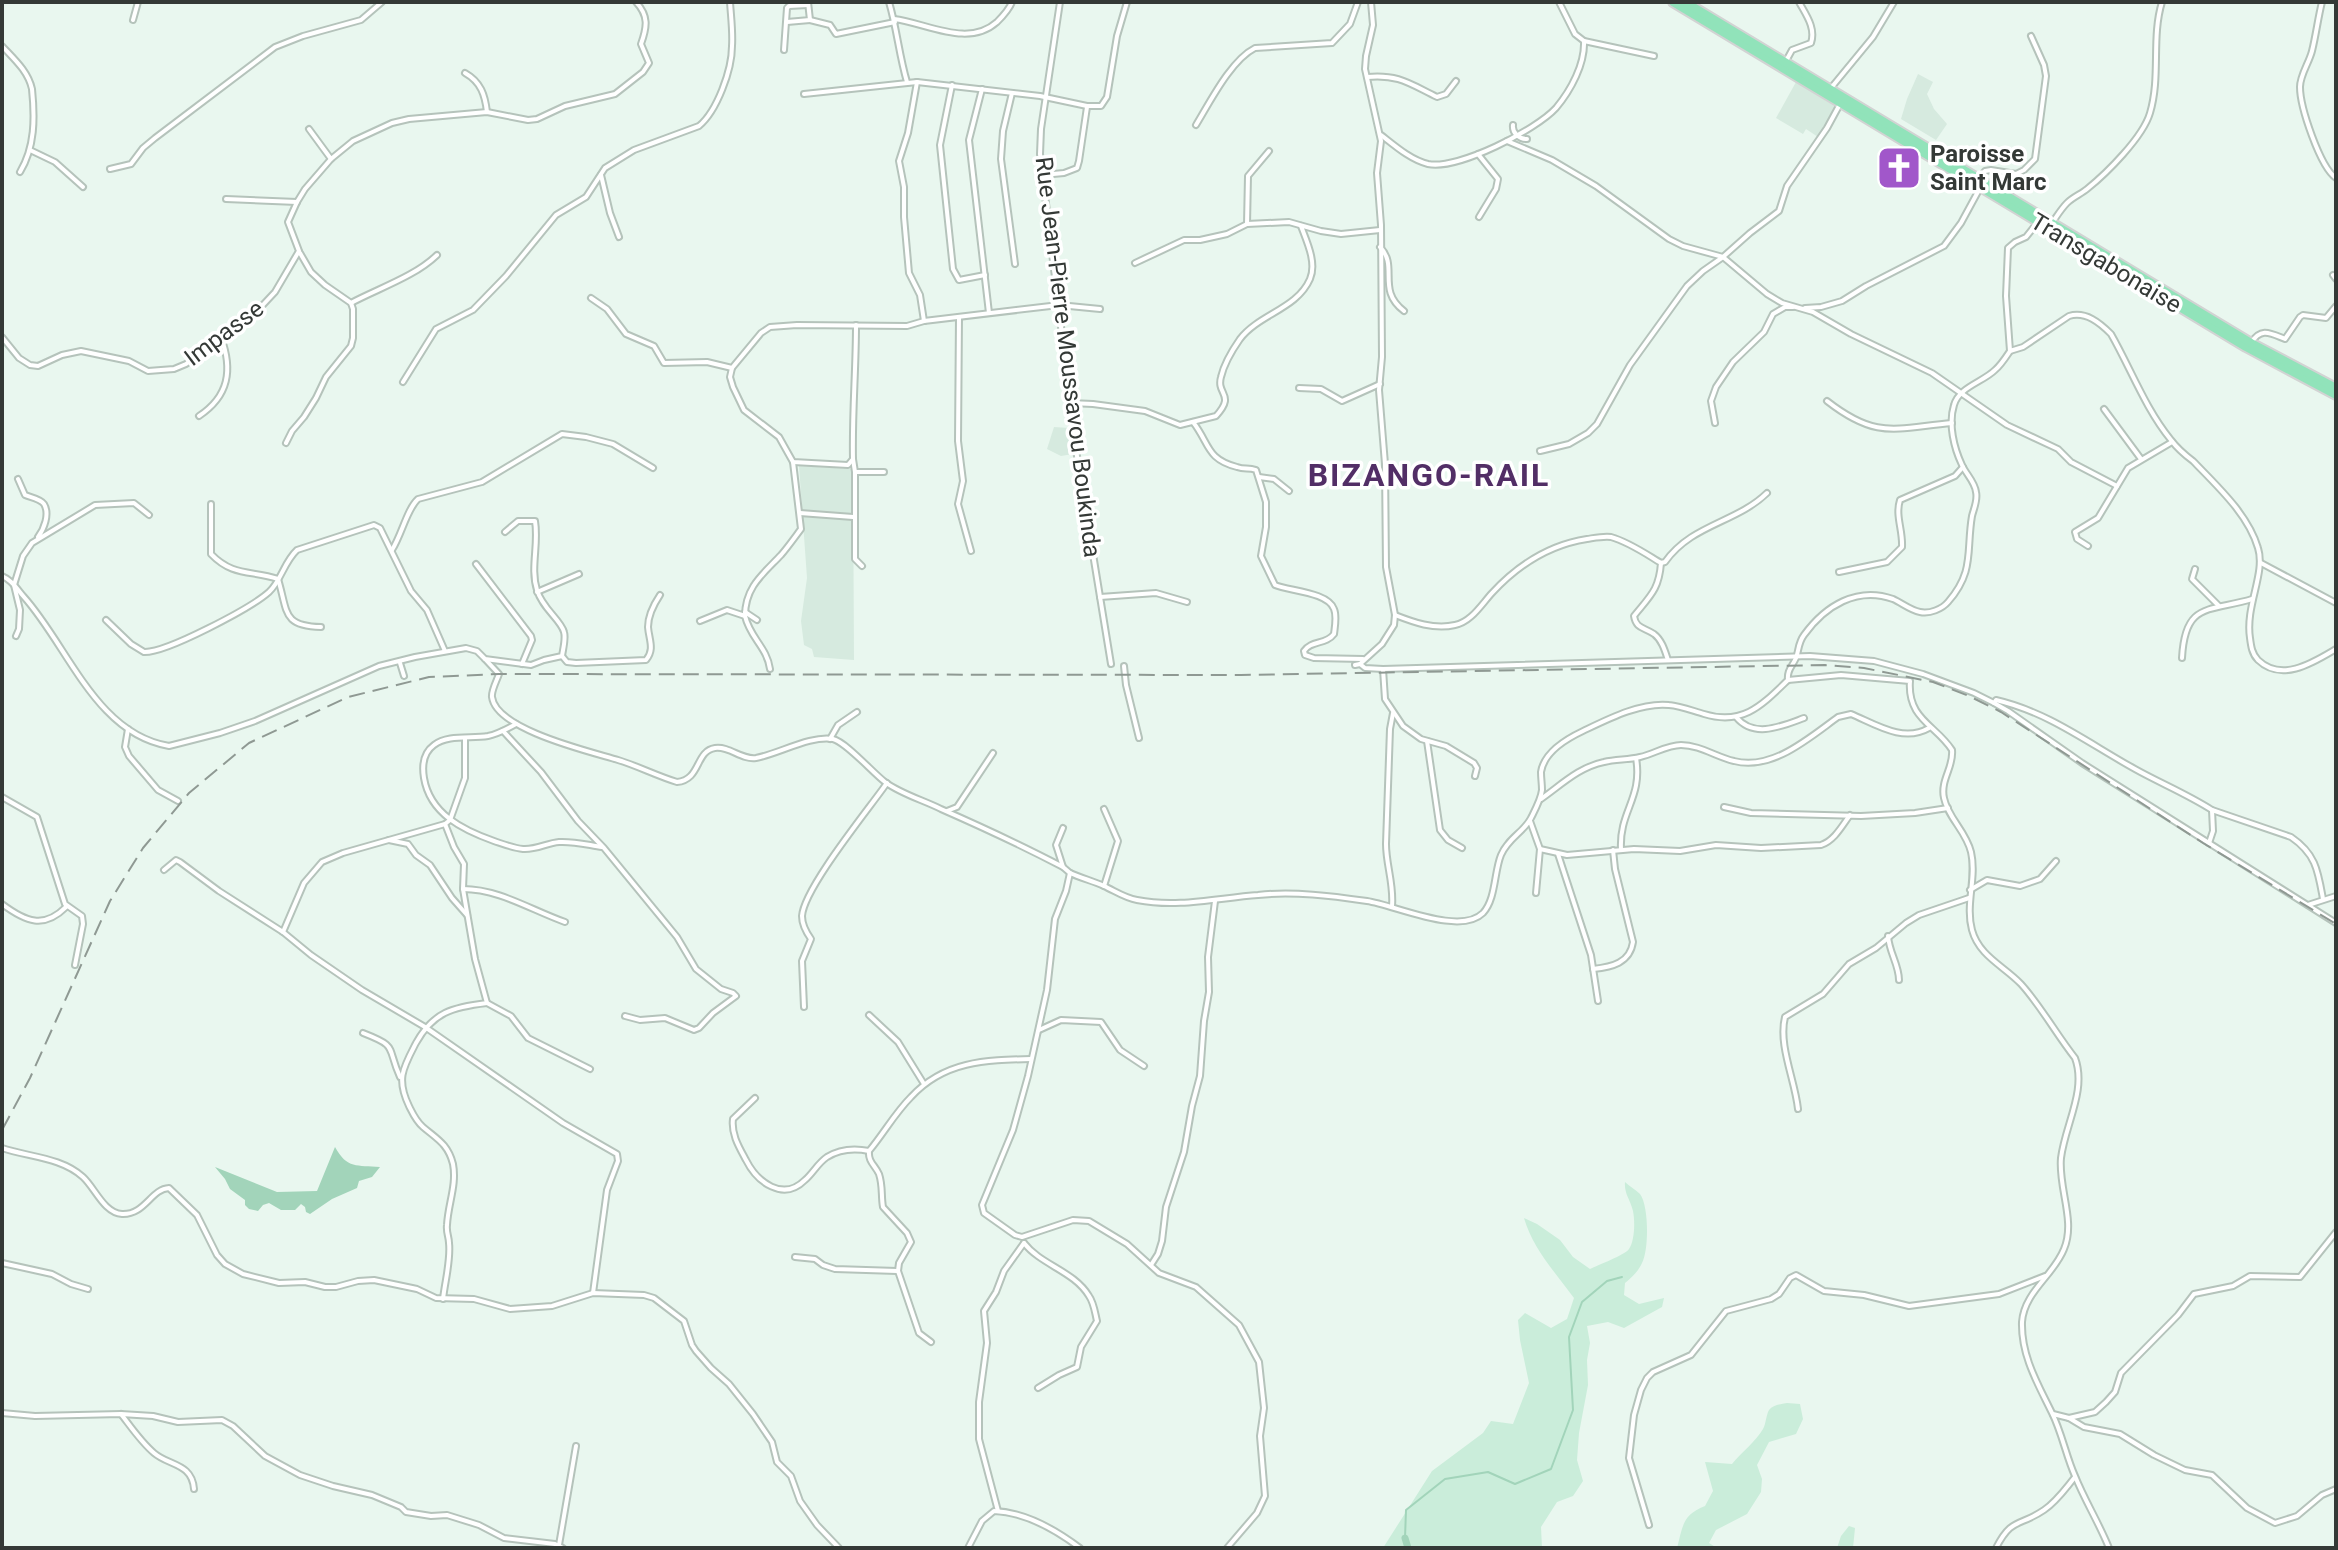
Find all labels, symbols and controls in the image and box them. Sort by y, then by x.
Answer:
place label: Paroisse Saint Marc [1930,140,2046,196]
church icon: Paroisse Saint Marc [1875,144,1923,192]
street label: Rue Jean-Pierre Moussavou Boukinda [1030,155,1106,559]
street label: Transgabonaise [2026,207,2186,319]
street label: Impasse [179,294,269,372]
district label: BIZANGO-RAIL [1308,456,1550,494]

